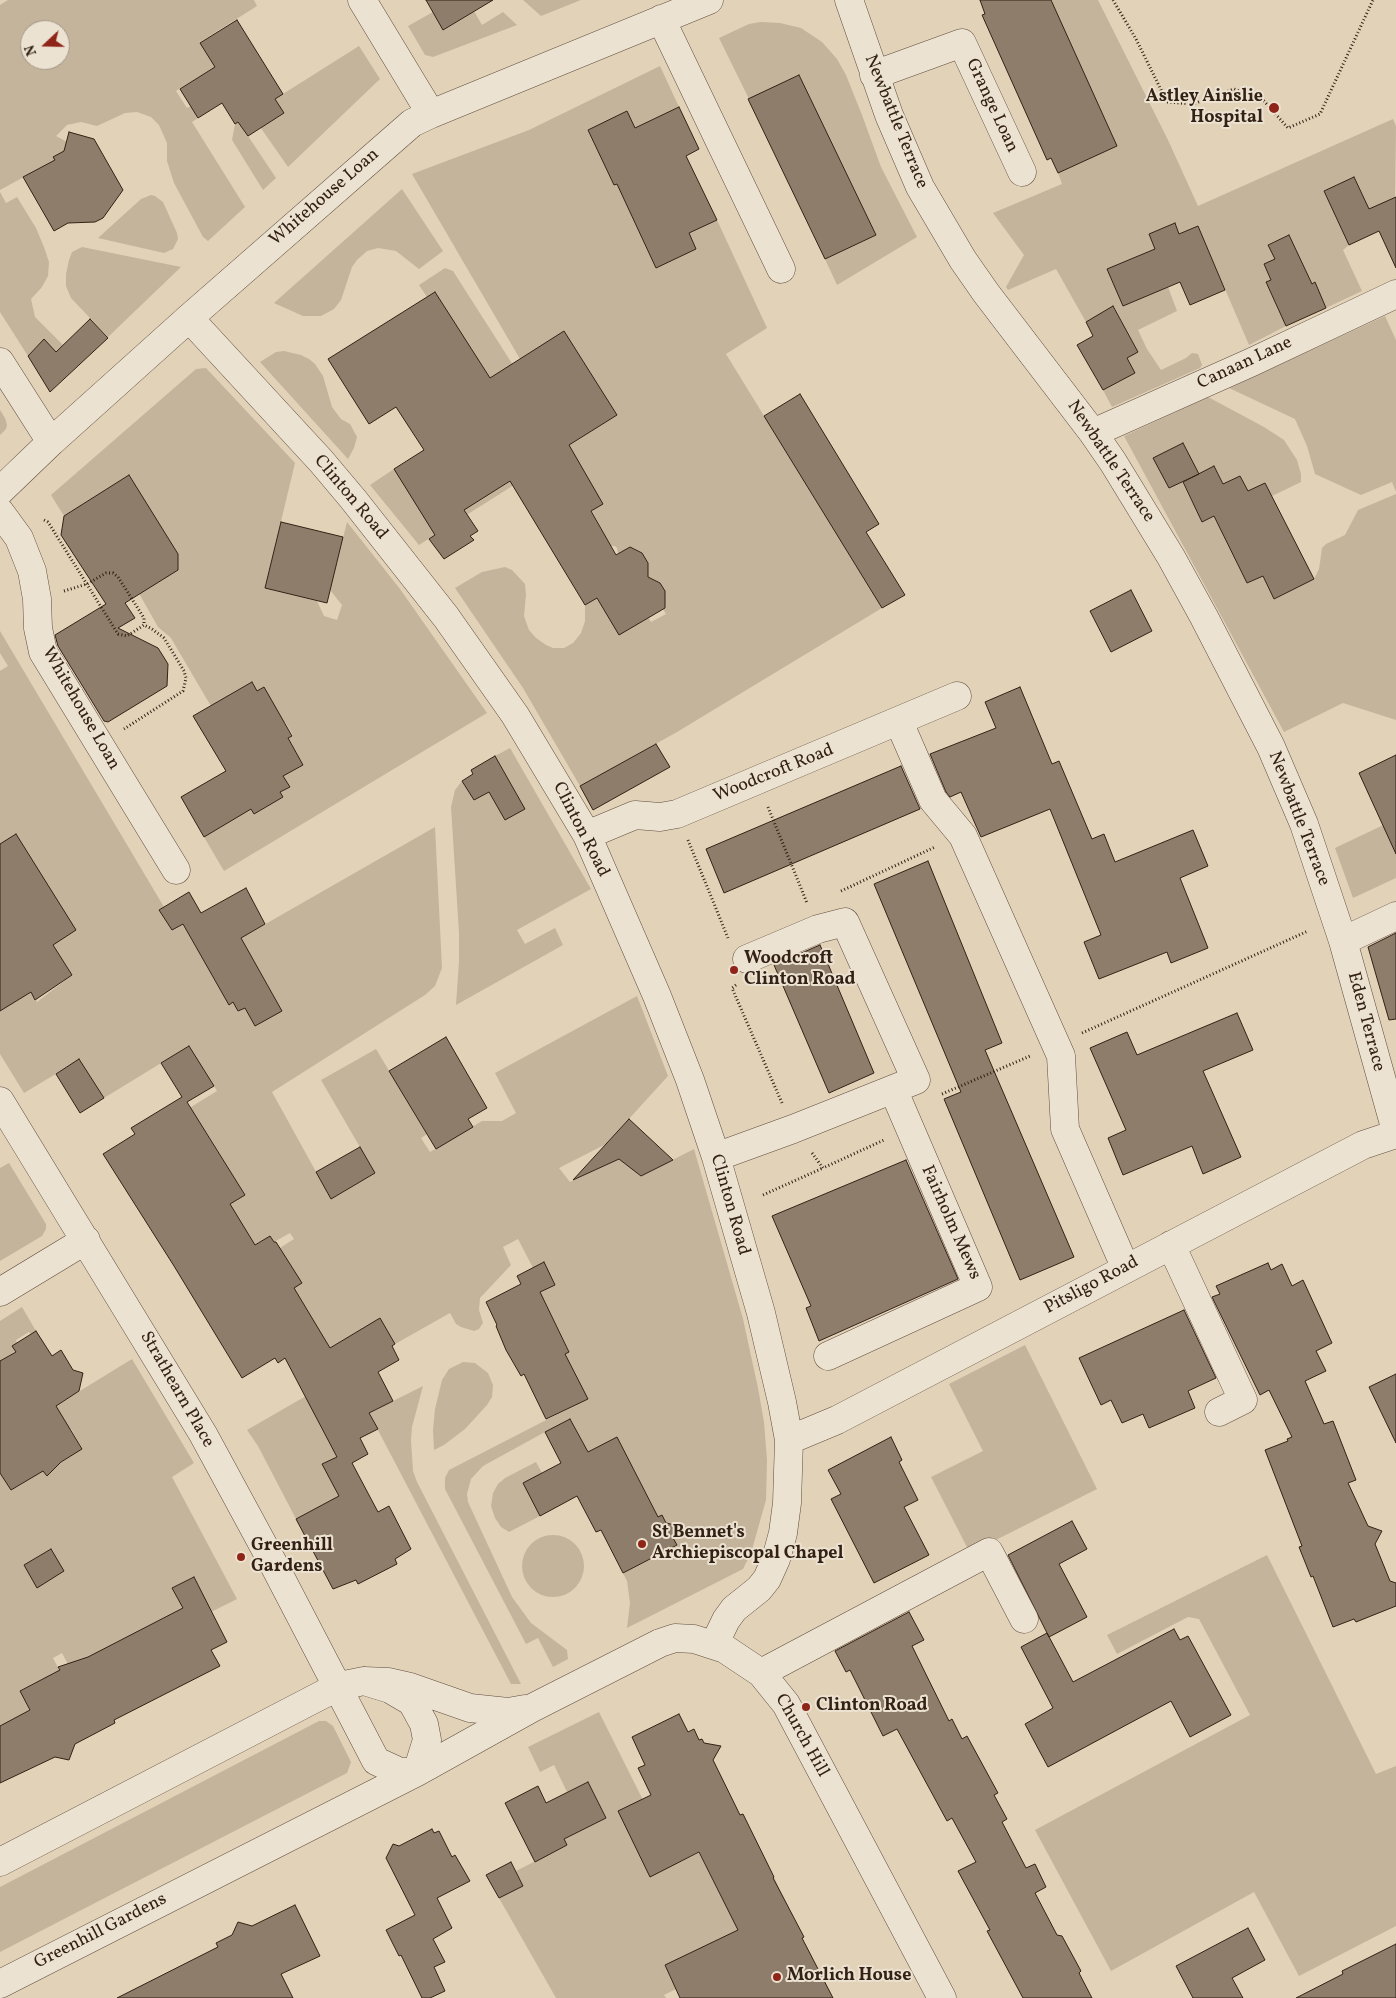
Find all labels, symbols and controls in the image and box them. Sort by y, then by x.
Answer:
north arrow [20,20,70,70]
text: N [21,42,42,58]
street label: Newbattle Terrace [858,52,932,192]
street label: Grange Loan [960,56,1022,156]
place label: Astley Ainslie Hospital [1146,87,1263,130]
marker: Astley Ainslie Hospital [1267,101,1281,115]
street label: Whitehouse Loan [266,144,384,252]
street label: Canaan Lane [1194,333,1296,395]
street label: Newbattle Terrace [1061,397,1159,527]
street label: Clinton Road [308,451,392,545]
street label: Whitehouse Loan [36,644,124,774]
street label: Woodcroft Road [711,740,837,808]
street label: Newbattle Terrace [1262,749,1334,889]
street label: Clinton Road [547,779,613,881]
place label: Woodcroft Clinton Road [744,949,855,992]
marker: Woodcroft Clinton Road [728,964,740,976]
street label: Eden Terrace [1341,970,1389,1074]
street label: Clinton Road [704,1152,754,1258]
street label: Fairholm Mews [915,1163,985,1283]
street label: Pitsligo Road [1041,1252,1143,1320]
street label: Strathearn Place [134,1328,218,1452]
place label: St Bennet's Archiepiscopal Chapel [652,1523,844,1566]
place label: Greenhill Gardens [251,1536,333,1578]
marker: St Bennet's Archiepiscopal Chapel [636,1538,648,1550]
marker: Greenhill Gardens [235,1551,247,1563]
street label: Church Hill [769,1691,833,1781]
place label: Clinton Road [816,1696,927,1718]
marker: Clinton Road [800,1701,812,1713]
street label: Greenhill Gardens [31,1889,171,1975]
place label: Morlich House [787,1966,911,1988]
marker: Morlich House [771,1971,783,1983]

